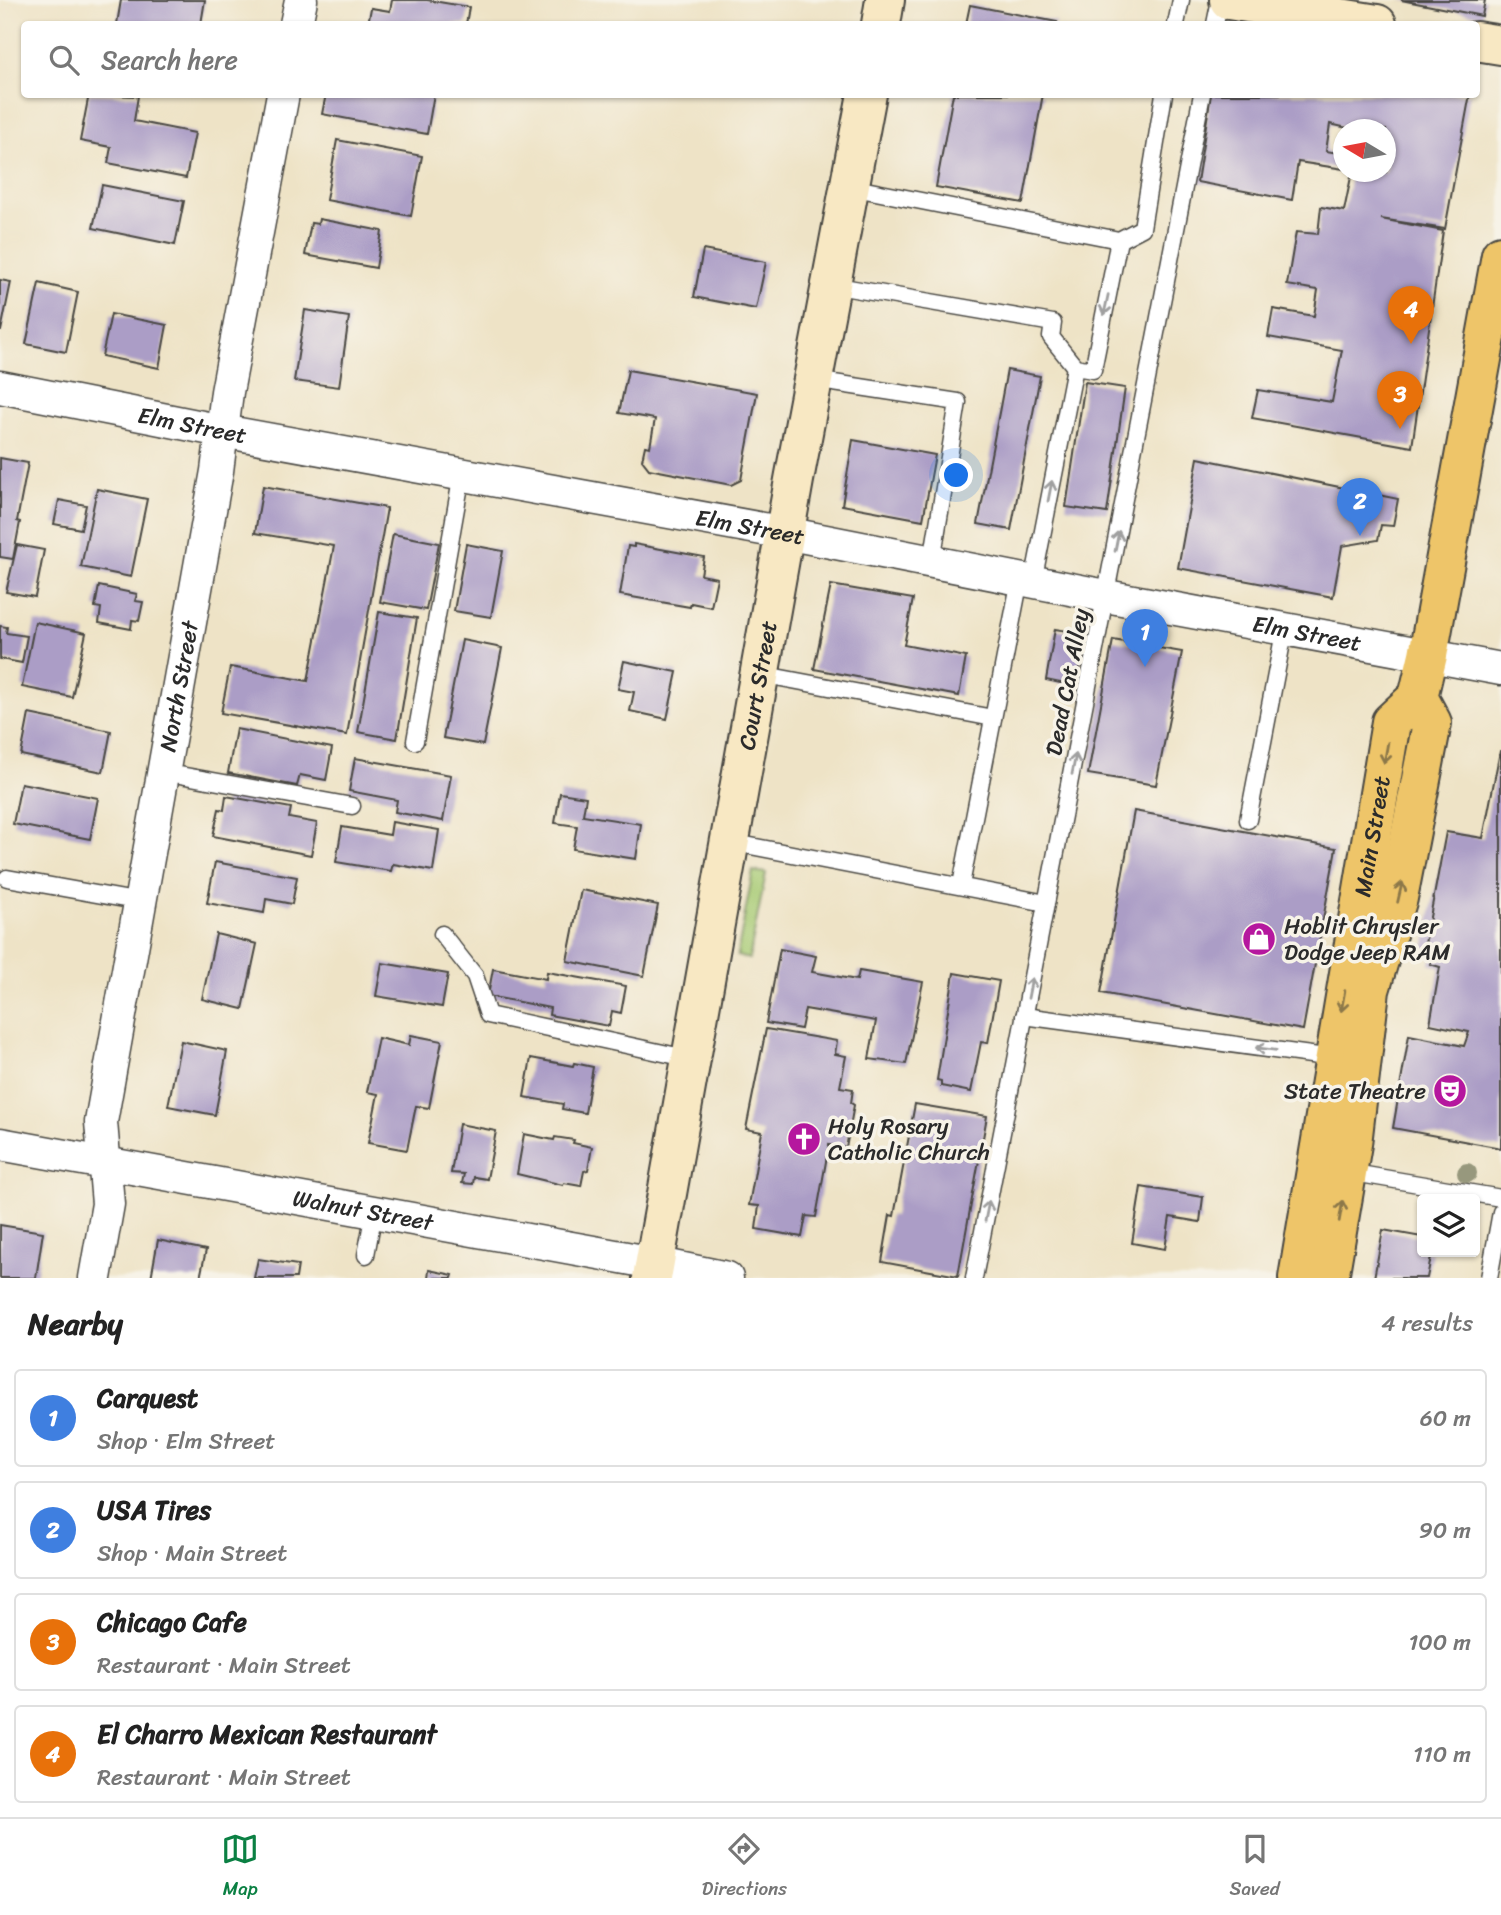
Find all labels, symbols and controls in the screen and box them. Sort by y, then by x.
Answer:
search box [21,21,1480,98]
text: Search here [101,37,238,83]
icon: search [45,41,83,79]
north arrow [1333,119,1396,182]
pin: 4 [1388,286,1434,344]
one-way arrow [1099,293,1112,316]
pin: 3 [1377,371,1423,429]
street label: Elm Street [134,395,250,456]
your location [939,458,973,492]
pin: 2 [1337,478,1383,536]
one-way arrow [1044,480,1058,503]
street label: Elm Street [692,497,808,557]
one-way arrow [1110,530,1124,553]
street label: Elm Street [1249,603,1365,664]
street label: Dead Cat Alley [1033,605,1102,759]
pin: 1 [1122,609,1168,667]
street label: North Street [147,616,211,755]
street label: Court Street [726,617,790,753]
one-way arrow [1379,741,1392,764]
one-way arrow [1068,754,1081,776]
street label: Main Street [1342,773,1403,900]
one-way arrow [1393,881,1407,904]
place label: Hoblit Chrysler Dodge Jeep RAM [1284,906,1451,973]
shop icon: Hoblit Chrysler Dodge Jeep RAM [1240,920,1278,958]
one-way arrow [1023,977,1037,1000]
one-way arrow [1336,990,1349,1012]
one-way arrow [1255,1043,1277,1056]
place label: State Theatre [1284,1071,1426,1112]
theatre icon: State Theatre [1431,1072,1469,1110]
place label: Holy Rosary Catholic Church [828,1106,990,1173]
church icon: Holy Rosary Catholic Church [785,1120,823,1158]
street label: Walnut Street [289,1178,438,1244]
map controls [1417,1194,1480,1257]
button: layers [1417,1194,1480,1257]
one-way arrow [981,1200,995,1223]
one-way arrow [1335,1200,1348,1223]
text: Nearby [28,1297,123,1351]
text: 4 results [1381,1303,1473,1344]
text: Carquest [97,1375,198,1421]
text: 1 [48,1398,58,1439]
text: 60 m [1420,1398,1471,1439]
text: Shop · Elm Street [97,1421,275,1462]
text: USA Tires [97,1487,211,1533]
text: 2 [46,1510,60,1551]
text: 90 m [1419,1510,1471,1551]
text: Shop · Main Street [97,1533,287,1574]
text: Chicago Cafe [97,1599,247,1645]
text: 3 [47,1622,59,1663]
text: 100 m [1408,1622,1471,1663]
text: Restaurant · Main Street [97,1645,351,1686]
text: El Charro Mexican Restaurant [97,1711,437,1757]
text: 4 [46,1734,60,1775]
text: 110 m [1413,1734,1471,1775]
text: Restaurant · Main Street [97,1757,351,1798]
tab: Map [221,1830,259,1905]
tab: Directions [702,1830,787,1905]
tab: Saved [1230,1830,1280,1905]

